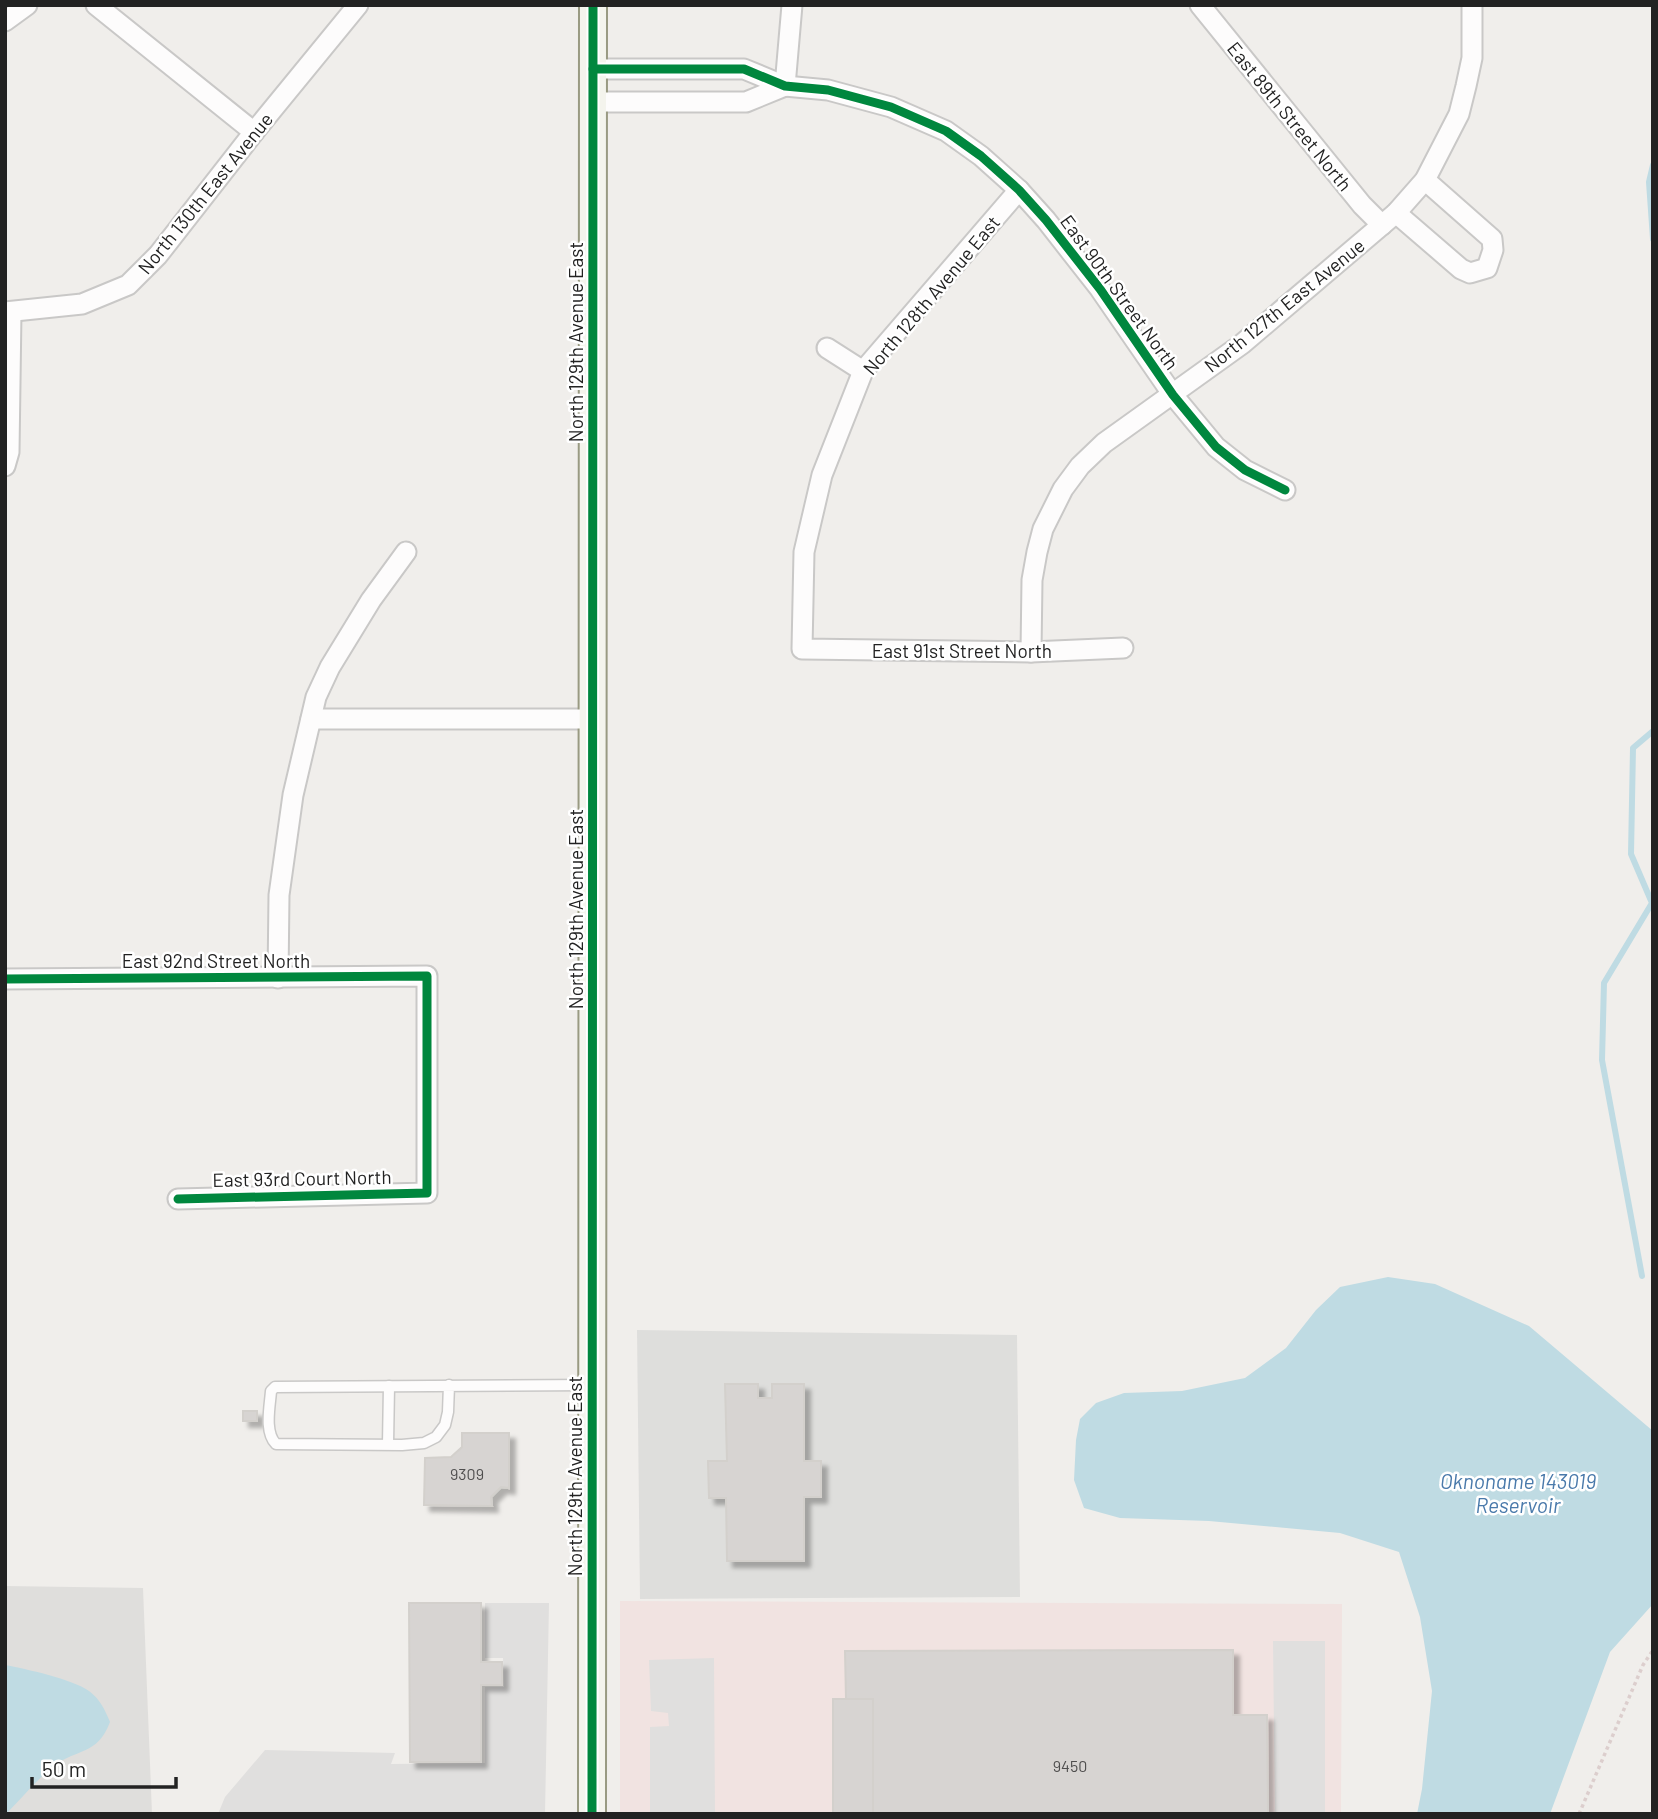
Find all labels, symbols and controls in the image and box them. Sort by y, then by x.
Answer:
street label: East 89th Street North [1223,37,1357,195]
street label: North 130th East Avenue [133,108,277,278]
street label: East 90th Street North [1056,210,1184,374]
street label: North 128th Avenue East [858,211,1004,379]
street label: North 127th East Avenue [1199,233,1369,377]
street label: North 129th Avenue East [564,242,587,442]
street label: East 91st Street North [872,639,1052,662]
street label: North 129th Avenue East [564,809,587,1009]
street label: East 92nd Street North [122,949,310,972]
street label: East 93rd Court North [212,1165,392,1191]
street label: North 129th Avenue East [563,1376,586,1576]
house number: 9309 [450,1464,484,1483]
water label: Oknoname 143019 Reservoir [1440,1468,1596,1517]
scale bar [32,1745,175,1789]
text: 50 m [42,1756,86,1781]
house number: 9450 [1053,1756,1087,1775]

